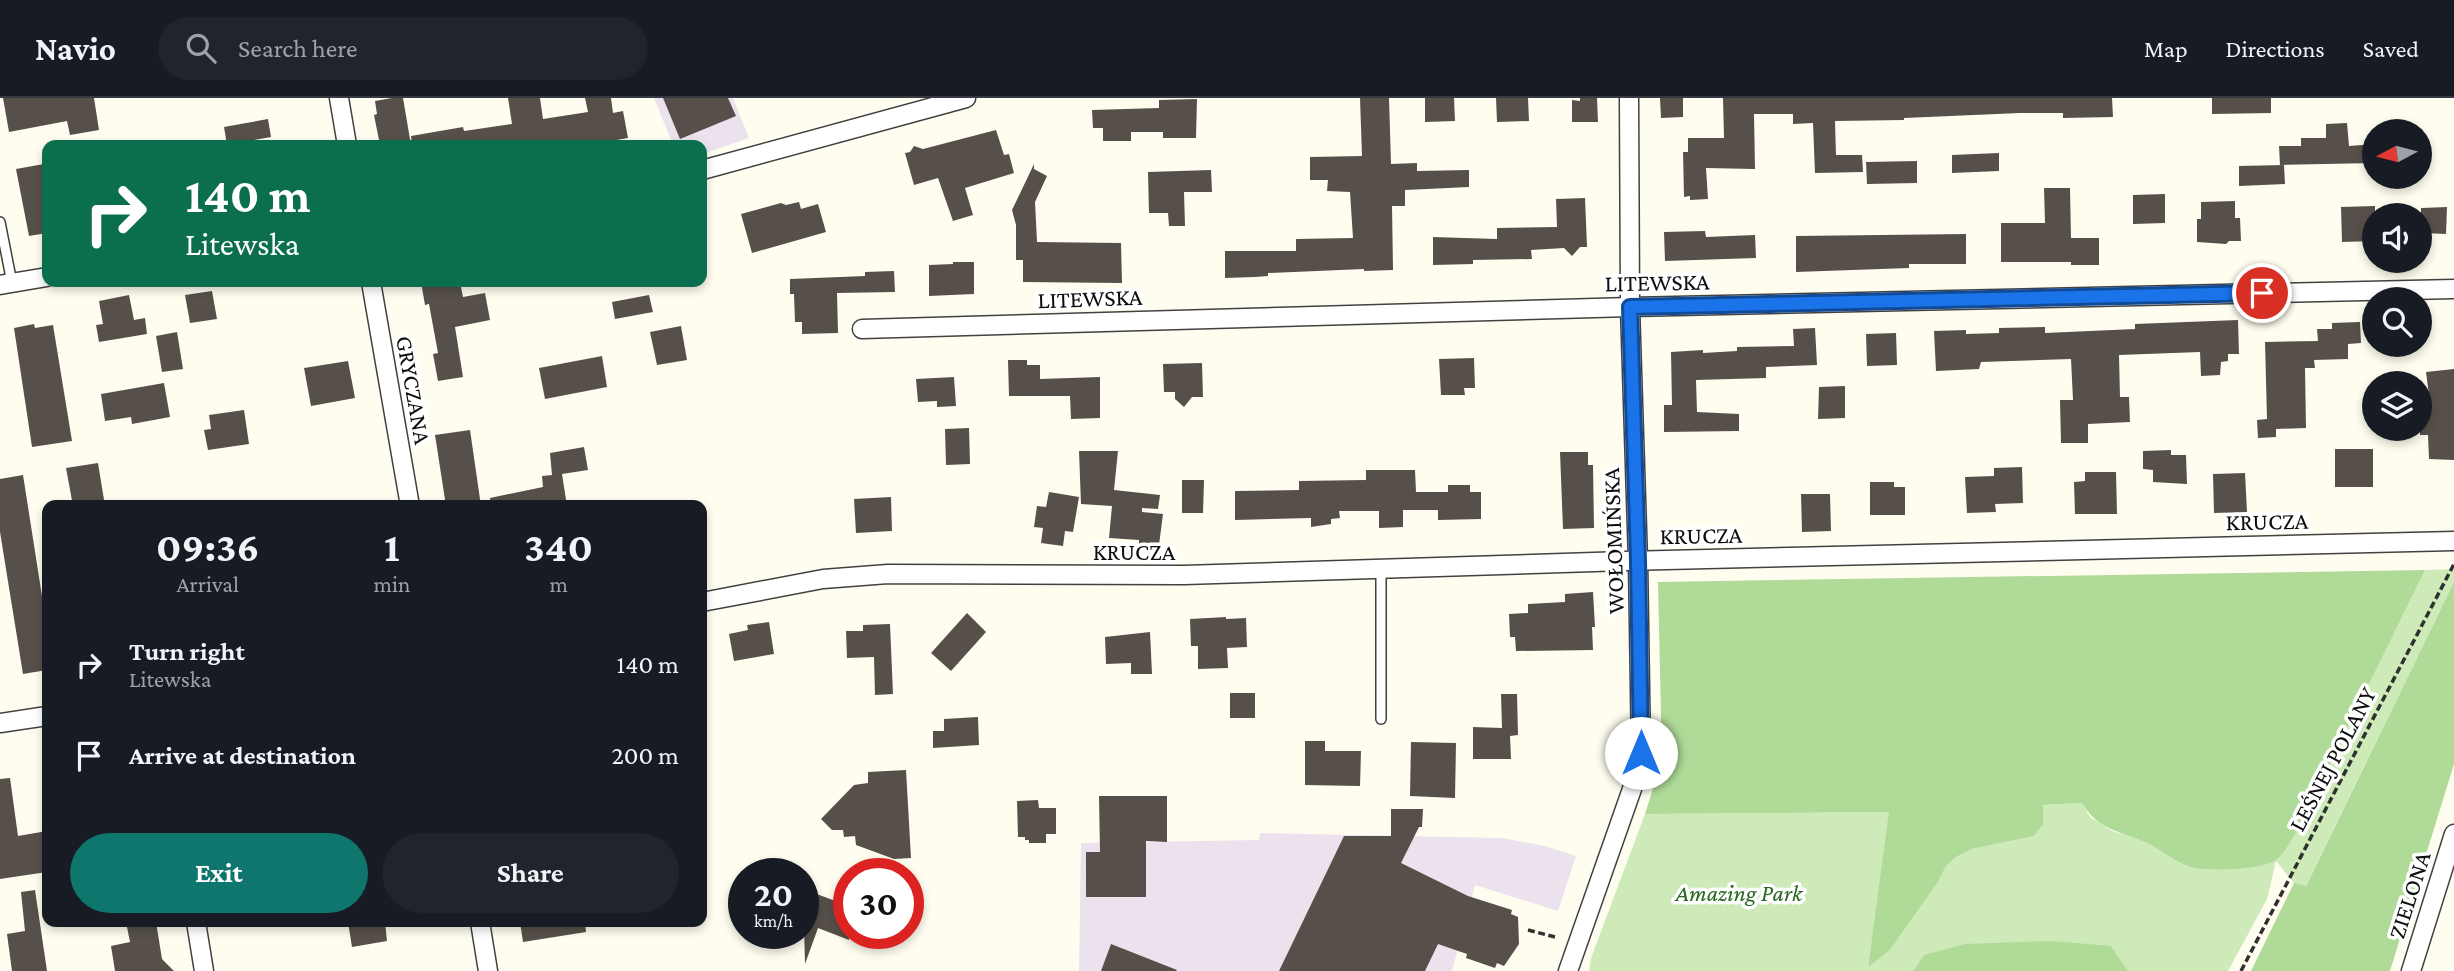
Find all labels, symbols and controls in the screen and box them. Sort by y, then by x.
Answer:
search box [158,17,648,80]
icon: search [182,29,220,67]
text: Navio [35,30,116,67]
text: Search here [238,34,357,63]
text: Map [2144,35,2188,62]
text: Directions [2226,35,2325,62]
text: Saved [2363,35,2419,62]
north arrow [2362,119,2432,189]
map controls [2362,119,2432,441]
icon: right [70,168,161,259]
text: 140 m [185,168,310,223]
button: sound [2362,203,2432,273]
text: Litewska [185,226,300,262]
pin [2232,263,2292,323]
street label: LITEWSKA [1604,268,1710,296]
icon: arrive [2243,274,2281,312]
street label: LITEWSKA [1037,283,1143,313]
button: search [2362,287,2432,357]
street label: GRYCZANA [391,334,437,447]
button: layers [2362,371,2432,441]
street label: WOŁOMIŃSKA [1597,467,1629,615]
street label: KRUCZA [2225,507,2309,535]
street label: KRUCZA [1659,521,1743,549]
text: 09:36 [156,523,260,570]
text: 1 [384,523,400,570]
text: 340 [524,523,593,570]
street label: KRUCZA [1093,538,1176,565]
text: Arrival [176,571,239,597]
text: min [374,571,410,597]
text: m [549,571,568,597]
text: Turn right [129,637,245,666]
icon: right [70,646,108,684]
text: 140 m [617,650,679,679]
text: Litewska [129,666,211,692]
street label: LEŚNEJ POLANY [2283,682,2381,836]
position arrow [1604,716,1678,790]
icon: arrive [70,737,108,775]
text: Arrive at destination [129,741,356,770]
text: 200 m [611,741,679,770]
button: Exit [70,833,368,913]
button: Share [382,833,679,913]
street label: ZIELONA [2382,848,2436,942]
speed limit sign: 30 [833,858,924,949]
text: 20 [754,875,793,914]
park label: Amazing Park [1675,879,1804,906]
text: km/h [754,911,793,931]

